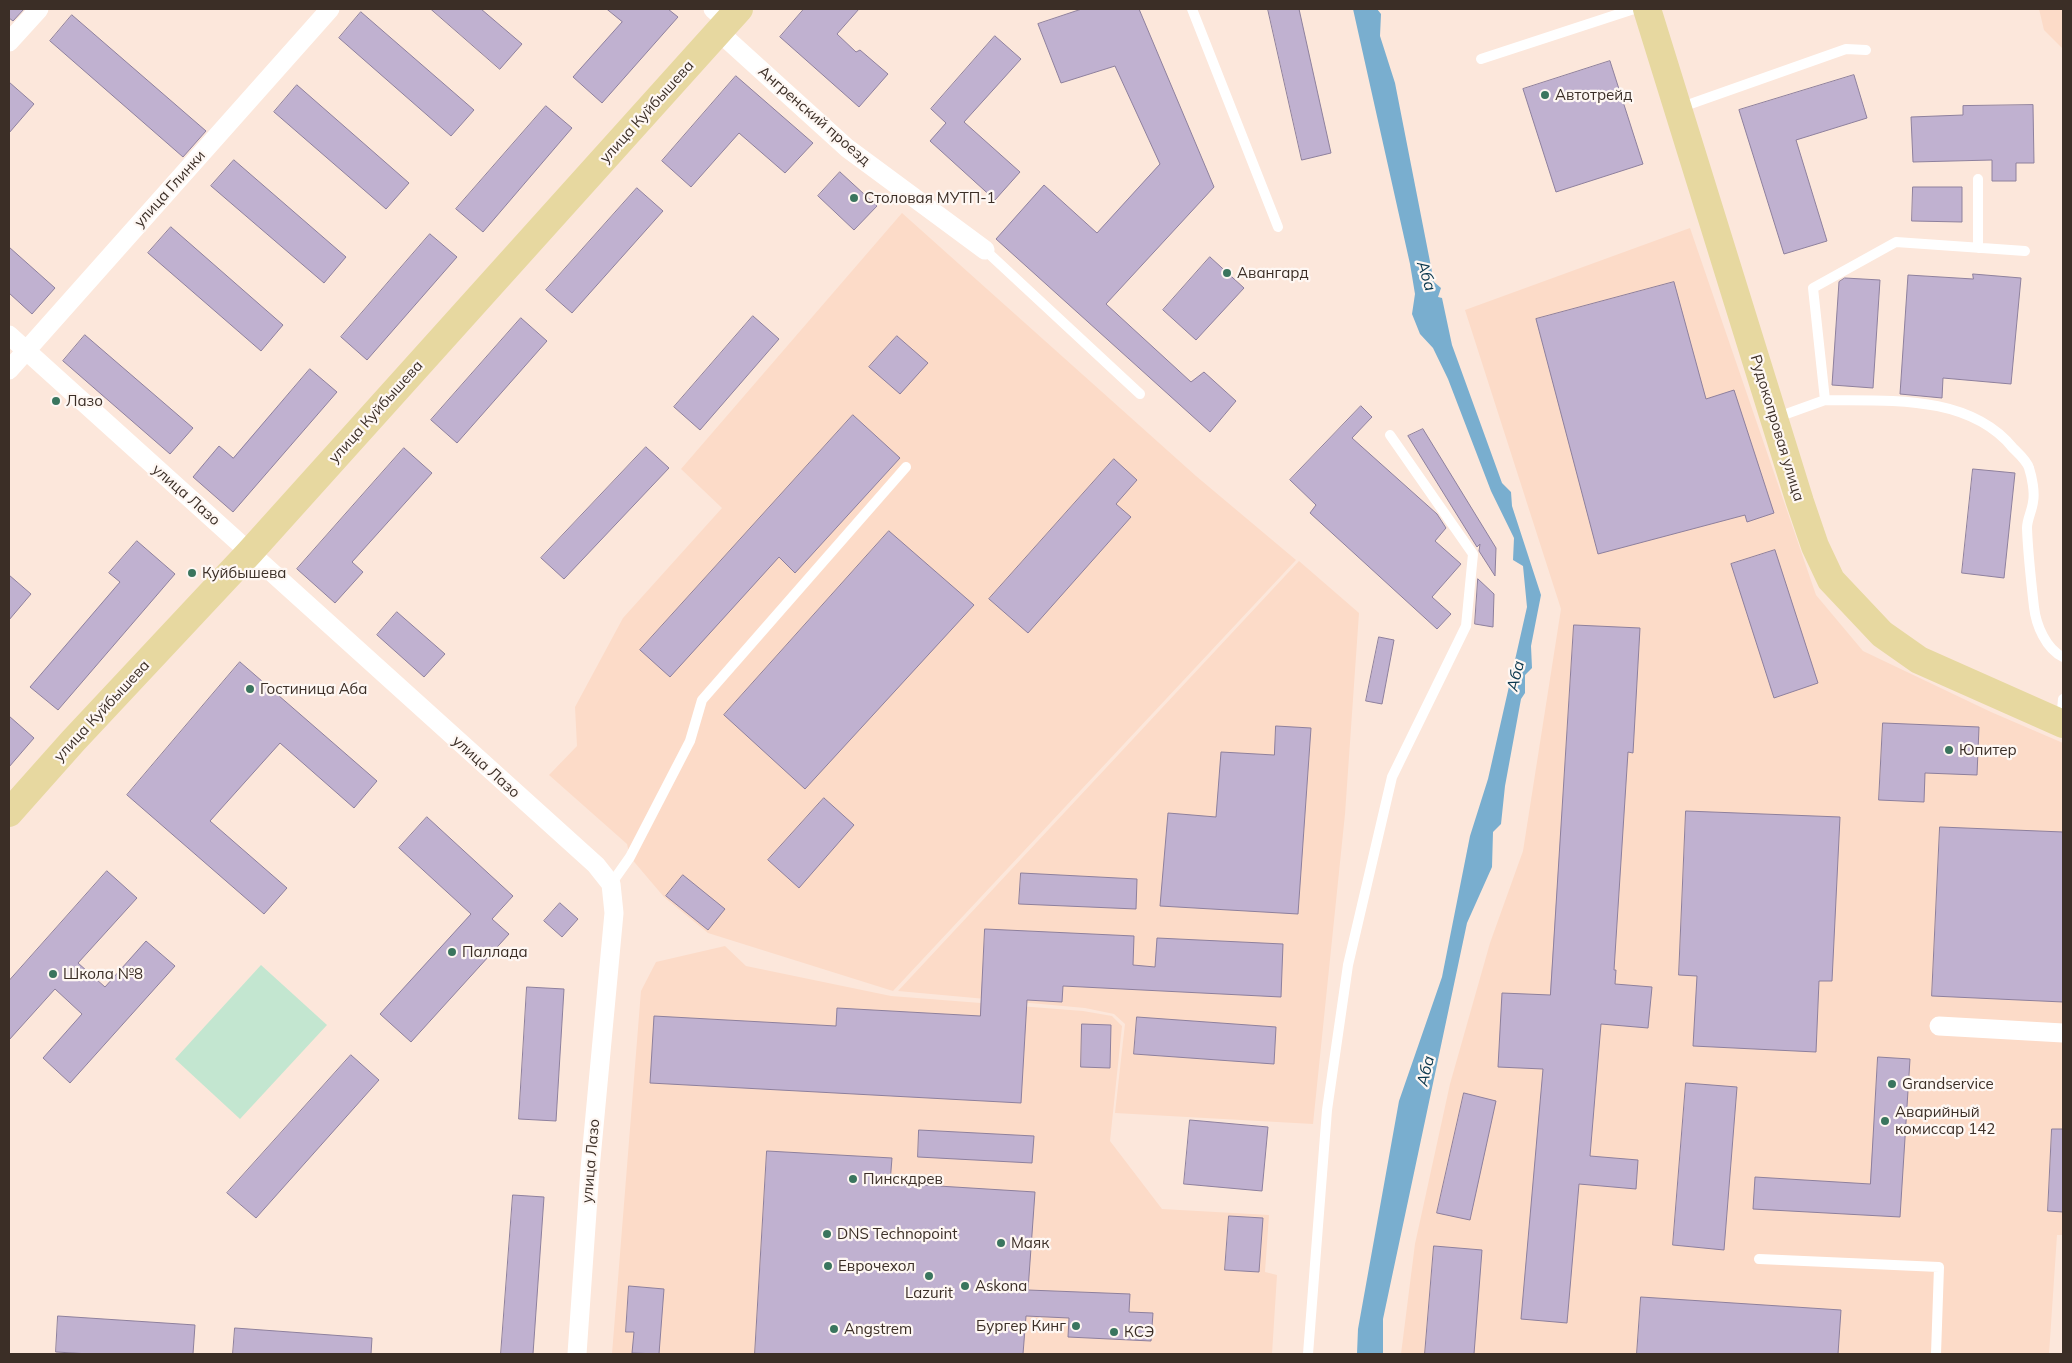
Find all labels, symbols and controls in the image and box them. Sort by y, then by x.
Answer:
street label: улица Куйбышева [596,57,698,167]
street label: Ангренский проезд [754,62,874,170]
place label: Автотрейд [1555,86,1632,104]
marker: Автотрейд [1539,89,1551,101]
street label: улица Глинки [131,147,209,231]
place label: Столовая МУТП-1 [864,189,996,207]
marker: Столовая МУТП-1 [848,192,860,204]
water label: Аба [1412,259,1440,293]
place label: Авангард [1237,264,1309,282]
marker: Авангард [1221,267,1233,279]
street label: Рудокопровая улица [1746,352,1808,504]
street label: улица Куйбышева [325,357,427,467]
place label: Лазо [66,392,103,410]
marker: Лазо [50,395,62,407]
street label: улица Лазо [148,460,224,530]
place label: Куйбышева [202,564,287,582]
marker: Куйбышева [186,567,198,579]
street label: улица Куйбышева [50,657,154,765]
water label: Аба [1503,659,1529,693]
place label: Гостиница Аба [260,680,367,698]
marker: Гостиница Аба [244,683,256,695]
street label: улица Лазо [449,732,523,802]
place label: Юпитер [1959,741,2017,759]
marker: Юпитер [1943,744,1955,756]
place label: Паллада [462,943,528,961]
marker: Паллада [446,946,458,958]
place label: Школа №8 [63,965,143,983]
marker: Школа №8 [47,968,59,980]
water label: Аба [1413,1054,1439,1088]
place label: Grandservice [1902,1075,1994,1093]
marker: Grandservice [1886,1078,1898,1090]
place label: Аварийный комиссар 142 [1895,1103,1995,1138]
marker: Аварийный комиссар 142 [1879,1115,1891,1127]
street label: улица Лазо [578,1118,604,1204]
place label: Пинскдрев [863,1170,943,1188]
marker: Пинскдрев [847,1173,859,1185]
place label: DNS Technopoint [837,1225,957,1243]
marker: DNS Technopoint [821,1228,833,1240]
place label: Маяк [1011,1234,1049,1252]
marker: Маяк [995,1237,1007,1249]
place label: Еврочехол [838,1257,915,1275]
marker: Еврочехол [822,1260,834,1272]
marker: Lazurit [923,1270,935,1282]
place label: Askona [975,1277,1027,1295]
marker: Askona [959,1280,971,1292]
place label: Lazurit [905,1284,953,1302]
place label: Бургер Кинг [976,1317,1066,1335]
place label: Angstrem [844,1320,912,1338]
marker: Бургер Кинг [1070,1320,1082,1332]
marker: Angstrem [828,1323,840,1335]
place label: КСЭ [1124,1323,1154,1341]
marker: КСЭ [1108,1326,1120,1338]

